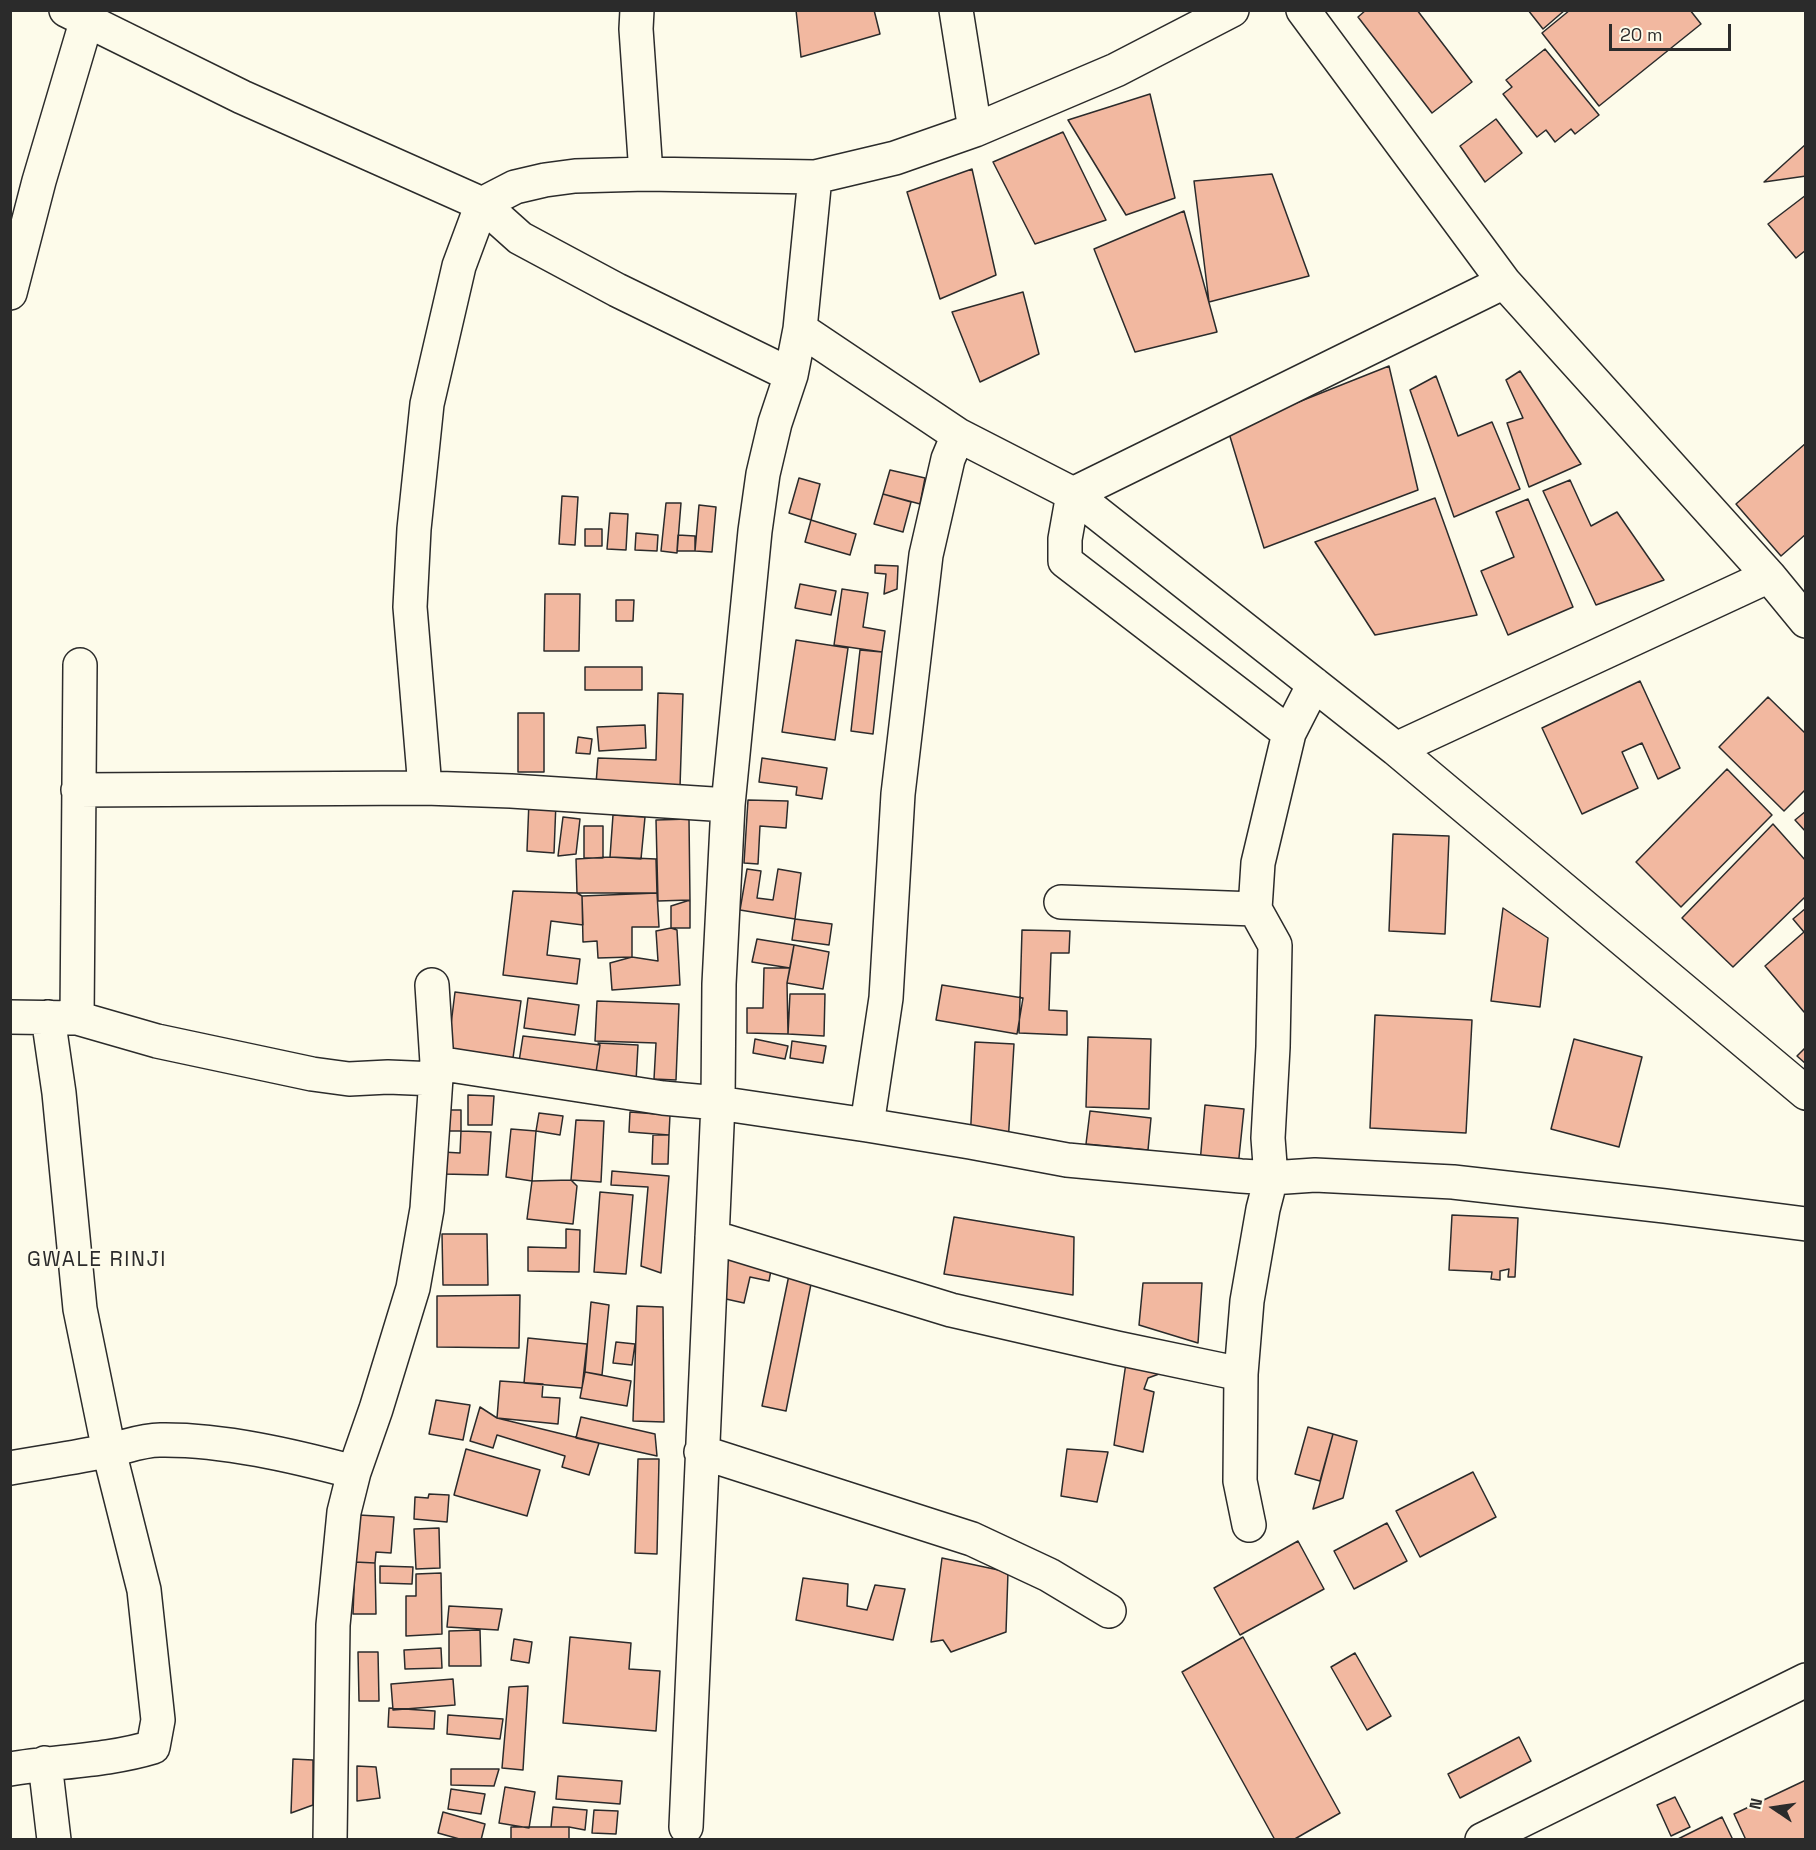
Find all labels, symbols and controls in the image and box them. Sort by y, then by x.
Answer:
scale bar [1612,12,1734,50]
text: 20 m [1620,23,1663,46]
district label: GWALE RINJI [27,1247,167,1273]
north arrow [1744,1778,1804,1838]
text: N [1745,1796,1767,1811]

